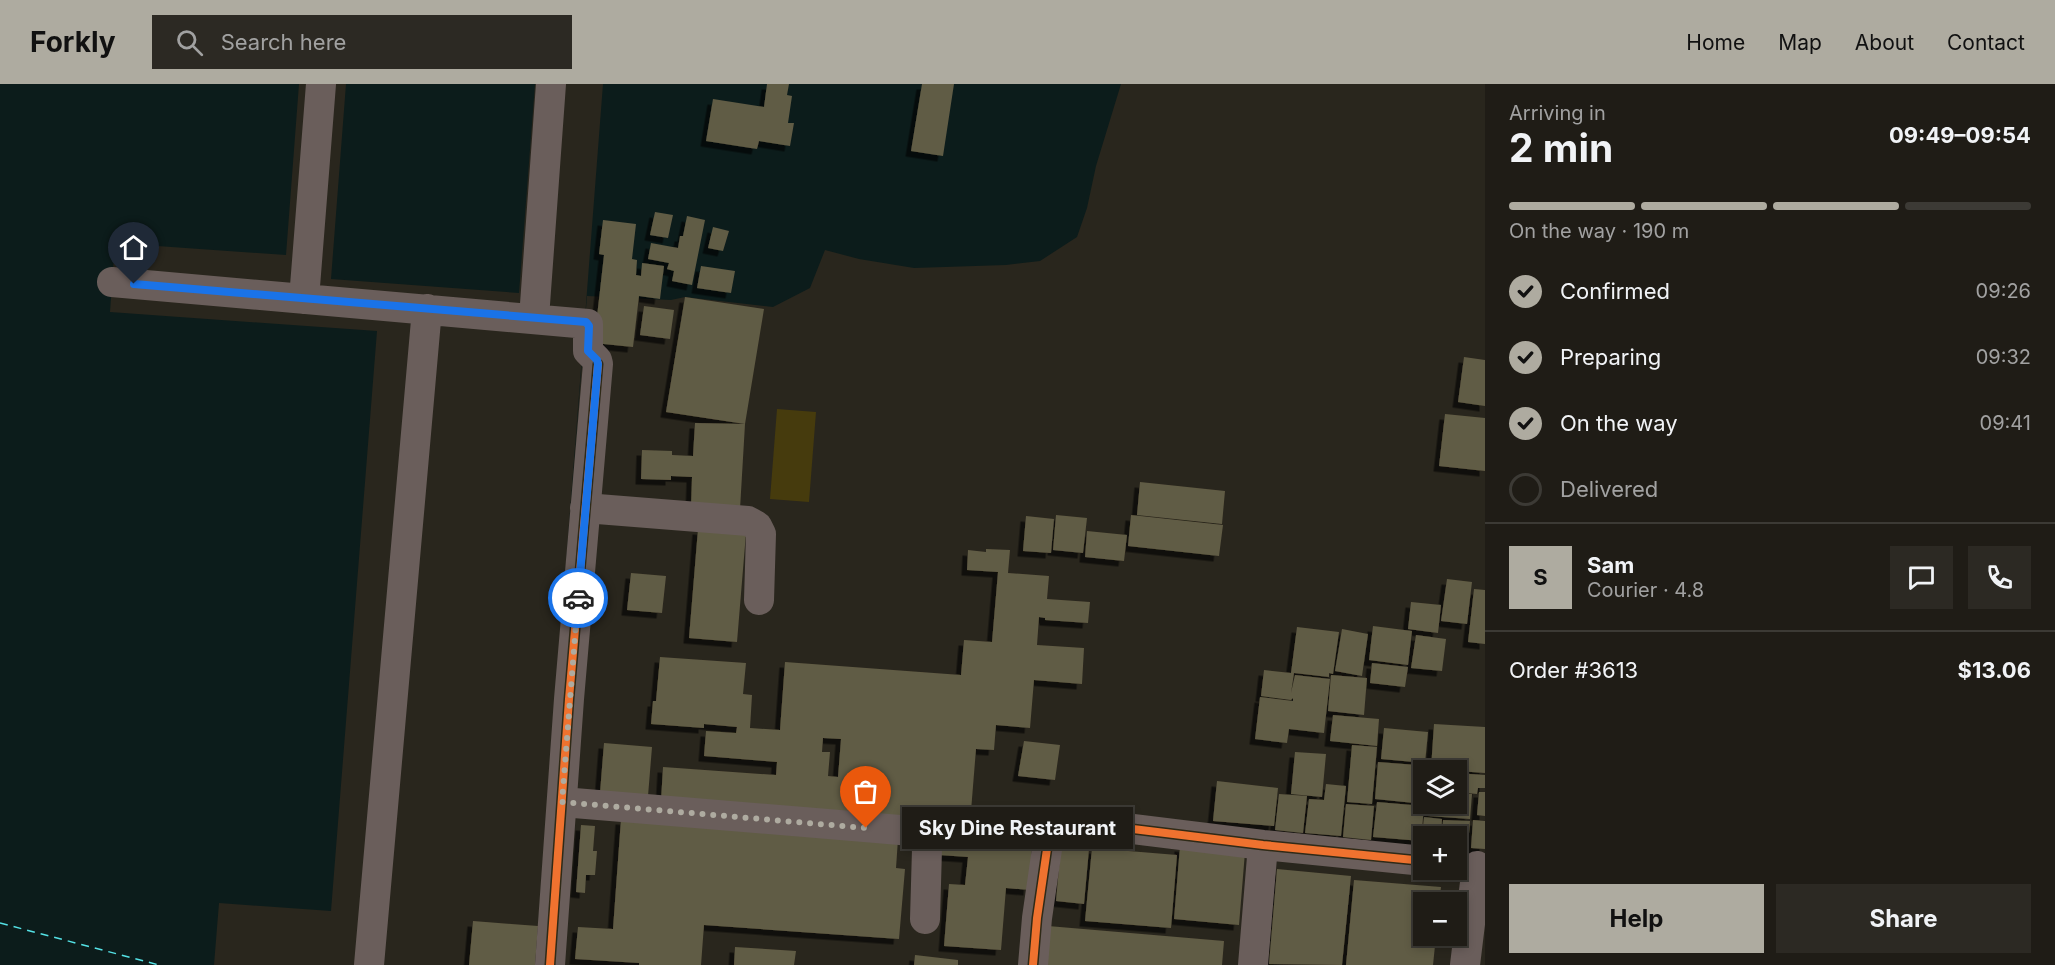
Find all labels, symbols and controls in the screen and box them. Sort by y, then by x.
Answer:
search box [152,15,572,69]
text: Forkly [30,25,116,59]
icon: search [173,26,206,59]
text: Search here [221,29,346,55]
text: Home [1686,30,1745,55]
text: Map [1778,30,1822,55]
text: About [1855,30,1914,55]
text: Contact [1947,30,2025,55]
text: Arriving in [1509,101,1606,125]
text: 09:49–09:54 [1889,122,2031,148]
text: 2 min [1509,124,1613,171]
text: On the way · 190 m [1509,219,1689,243]
pin [108,222,159,284]
icon: home [117,231,150,264]
icon: check [1509,275,1542,308]
text: Confirmed [1560,278,1670,304]
text: 09:26 [1976,279,2031,303]
icon: check [1509,341,1542,374]
text: Preparing [1560,344,1661,370]
text: 09:32 [1976,345,2031,369]
icon: check [1509,407,1542,440]
text: On the way [1560,410,1678,436]
text: 09:41 [1980,411,2031,435]
text: Delivered [1560,476,1658,502]
button: chat [1890,546,1953,609]
button: phone [1968,546,2031,609]
text: Sam [1587,552,1634,578]
text: S [1533,564,1548,590]
courier [548,568,608,628]
text: Courier · 4.8 [1587,578,1704,602]
icon: car [562,582,595,615]
text: Order #3613 [1509,657,1638,683]
text: $13.06 [1958,657,2031,683]
map controls [1413,760,1467,946]
button: layers [1413,760,1467,814]
pin [840,766,891,828]
icon: bag [849,775,882,808]
callout: Sky Dine Restaurant [902,807,1133,849]
text: Sky Dine Restaurant [919,816,1116,840]
button: + [1413,826,1467,880]
button: Help [1509,884,1764,953]
button: Share [1776,884,2031,953]
button: − [1413,892,1467,946]

